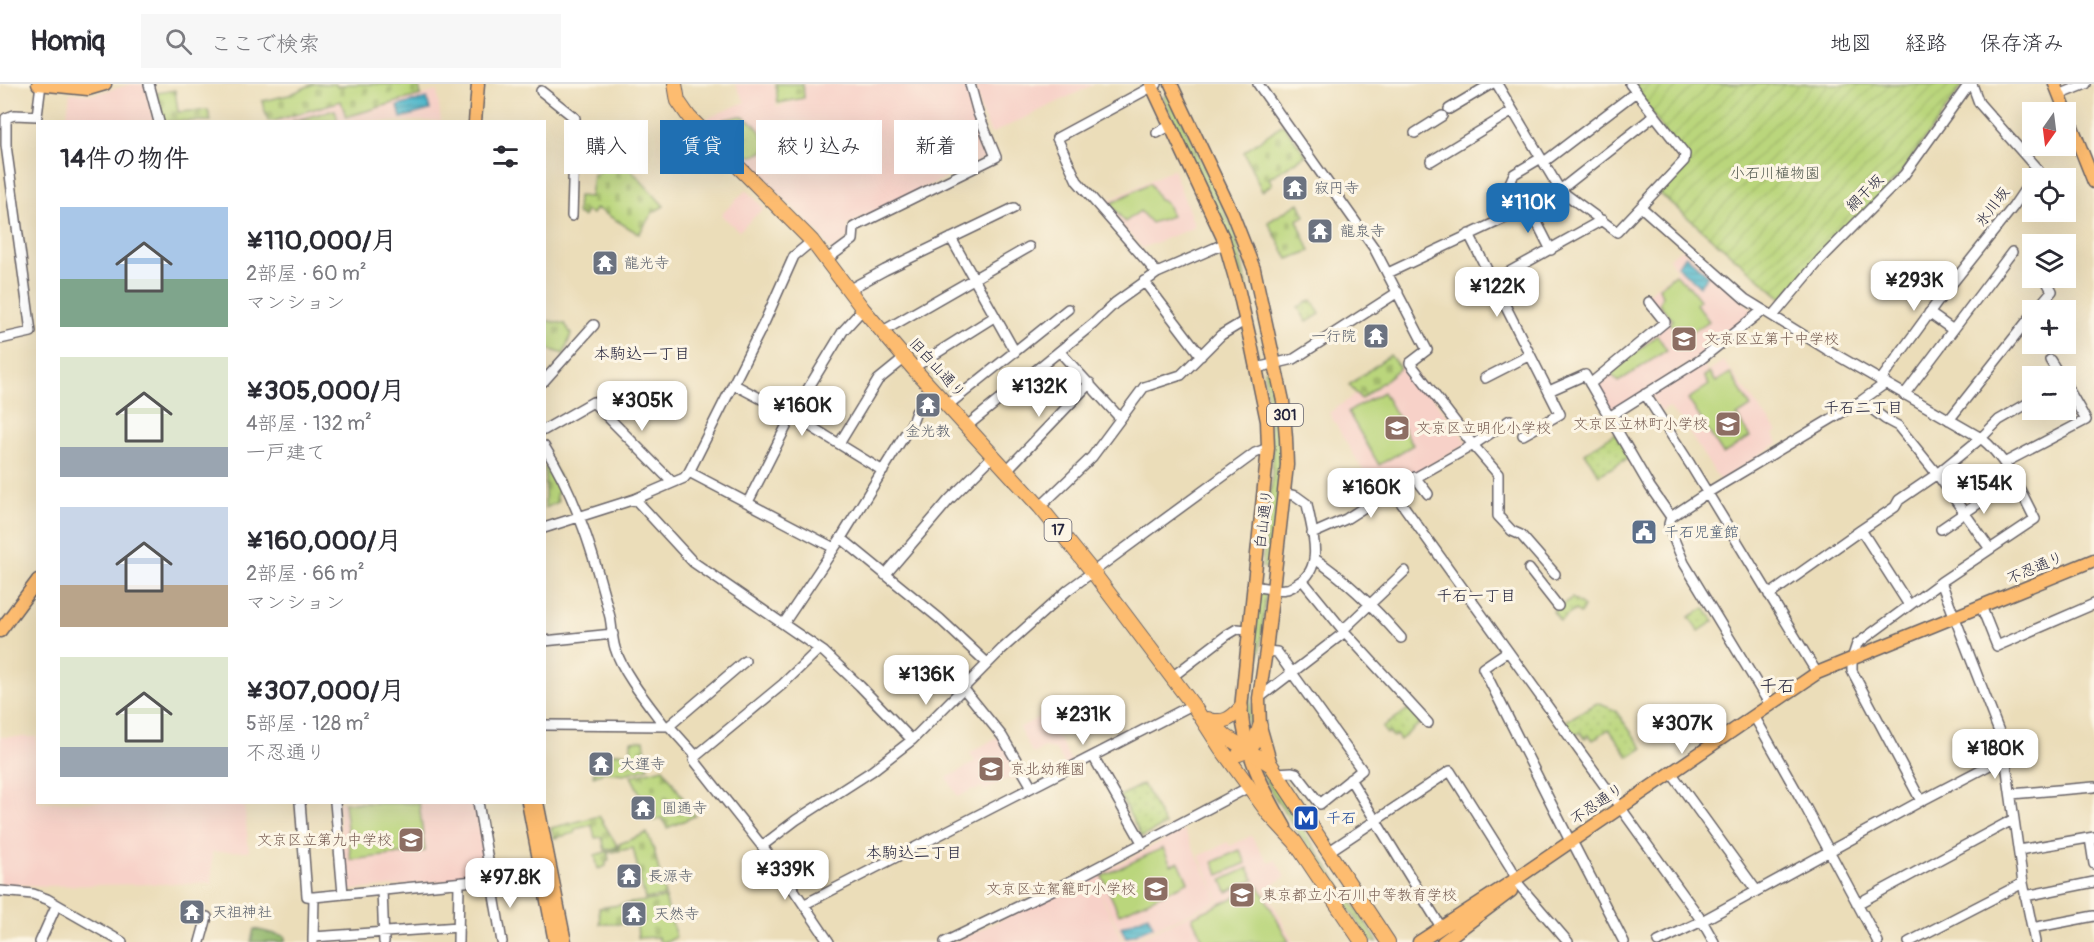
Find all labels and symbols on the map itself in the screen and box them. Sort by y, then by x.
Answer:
north arrow [2022,102,2076,156]
park label: 小石川植物園 [1730,164,1820,183]
street label: 網干坂 [1842,170,1888,216]
temple icon: 寂円寺 [1280,173,1310,203]
place label: 寂円寺 [1314,179,1359,198]
pin: ¥110K [1486,183,1570,234]
street label: 氷川坂 [1972,183,2014,231]
temple icon: 龍泉寺 [1305,216,1335,246]
place label: 龍泉寺 [1340,222,1385,241]
temple icon: 龍光寺 [590,248,620,278]
place label: 龍光寺 [624,254,669,273]
pin: ¥293K [1872,261,1956,312]
pin: ¥122K [1455,267,1539,318]
temple icon: 一行院 [1361,321,1391,351]
school or university icon: 文京区立第十中学校 [1669,324,1699,354]
place label: 一行院 [1311,327,1356,346]
place label: 文京区立第十中学校 [1704,330,1839,349]
street label: 旧白山通り [905,334,969,402]
district label: 本駒込一丁目 [594,344,690,364]
pin: ¥132K [997,367,1081,418]
pin: ¥305K [600,381,684,432]
pin: ¥160K [760,386,844,437]
temple icon: 金光教 [913,390,943,420]
district label: 千石二丁目 [1823,398,1903,418]
road number: 301 [1267,404,1303,426]
school or university icon: 文京区立林町小学校 [1713,409,1743,439]
school or university icon: 文京区立明化小学校 [1382,413,1412,443]
place label: 文京区立林町小学校 [1573,415,1708,434]
place label: 文京区立明化小学校 [1416,419,1551,438]
place label: 金光教 [905,422,951,441]
pin: ¥154K [1942,464,2026,515]
pin: ¥160K [1329,468,1413,519]
street label: 白山通り [1251,488,1277,550]
public building icon: 千石児童館 [1629,517,1659,547]
road number: 17 [1044,519,1072,541]
place label: 千石児童館 [1664,523,1739,542]
street label: 不忍通り [2004,548,2066,588]
district label: 千石一丁目 [1436,586,1516,606]
pin: ¥136K [884,655,968,706]
district label: 千石 [1759,675,1795,698]
pin: ¥231K [1041,695,1125,746]
pin: ¥307K [1640,704,1724,755]
pin: ¥180K [1953,729,2037,780]
temple icon: 大運寺 [586,749,616,779]
school or university icon: 京北幼稚園 [976,754,1006,784]
place label: 大運寺 [620,755,665,774]
place label: 京北幼稚園 [1010,760,1085,779]
street label: 不忍通り [1567,779,1627,829]
temple icon: 圓通寺 [628,793,658,823]
place label: 圓通寺 [662,799,707,818]
metro station icon: 千石 [1291,803,1321,833]
place label: 千石 [1326,809,1356,828]
school or university icon: 文京区立第九中学校 [396,825,426,855]
place label: 文京区立第九中学校 [257,831,392,850]
district label: 本駒込二丁目 [866,843,962,863]
pin: ¥339K [743,850,827,901]
pin: ¥97.8K [461,858,559,909]
temple icon: 長源寺 [614,861,644,891]
place label: 長源寺 [648,867,693,886]
school or university icon: 文京区立駕籠町小学校 [1141,874,1171,904]
place label: 文京区立駕籠町小学校 [986,880,1136,899]
school or university icon: 東京都立小石川中等教育学校 [1227,880,1257,910]
place label: 東京都立小石川中等教育学校 [1262,886,1457,905]
temple icon: 天祖神社 [177,897,207,927]
temple icon: 天然寺 [619,899,649,929]
place label: 天祖神社 [212,903,272,922]
place label: 天然寺 [654,905,699,924]

